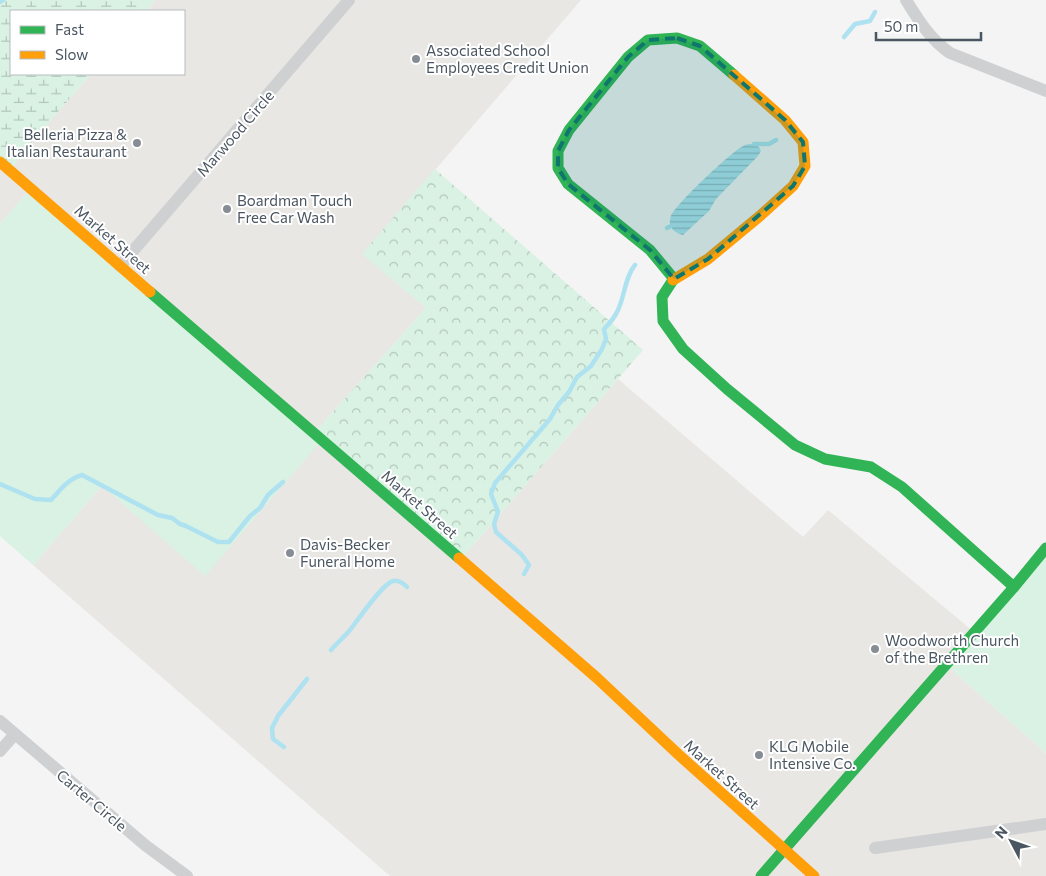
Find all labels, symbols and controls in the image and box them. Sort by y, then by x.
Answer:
legend [10,10,185,75]
scale bar [876,10,981,42]
text: 50 m [884,17,918,35]
text: Fast [55,20,84,38]
place label: Associated School Employees Credit Union [426,41,589,76]
text: Slow [55,45,88,63]
marker: Associated School Employees Credit Union [410,53,422,65]
street label: Marwood Circle [193,86,277,180]
place label: Belleria Pizza & Italian Restaurant [7,125,127,160]
marker: Belleria Pizza & Italian Restaurant [131,137,143,149]
place label: Boardman Touch Free Car Wash [237,191,352,226]
street label: Market Street [71,201,155,277]
marker: Boardman Touch Free Car Wash [221,203,233,215]
street label: Market Street [378,466,462,542]
place label: Davis-Becker Funeral Home [300,535,395,570]
marker: Davis-Becker Funeral Home [284,547,296,559]
place label: Woodworth Church of the Brethren [885,631,1019,666]
marker: Woodworth Church of the Brethren [869,643,881,655]
street label: Market Street [681,736,763,812]
place label: KLG Mobile Intensive Co. [769,737,856,772]
marker: KLG Mobile Intensive Co. [753,749,765,761]
street label: Carter Circle [53,765,131,835]
north arrow [986,816,1036,866]
text: N [991,823,1011,842]

